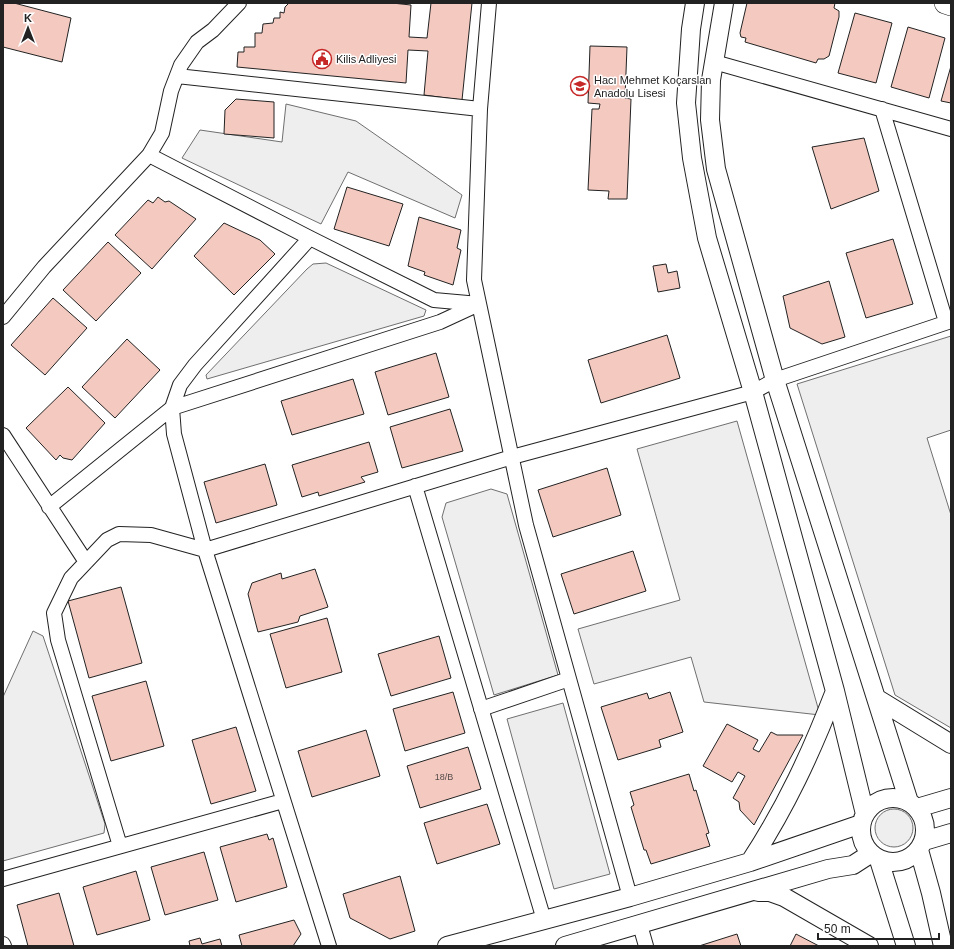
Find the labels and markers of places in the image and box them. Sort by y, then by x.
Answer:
public building icon: Kilis Adliyesi [311,48,333,70]
place label: Kilis Adliyesi [336,53,397,65]
place label: Hacı Mehmet Koçarslan Anadolu Lisesi [594,74,711,99]
school or university icon: Hacı Mehmet Koçarslan Anadolu Lisesi [569,75,591,97]

